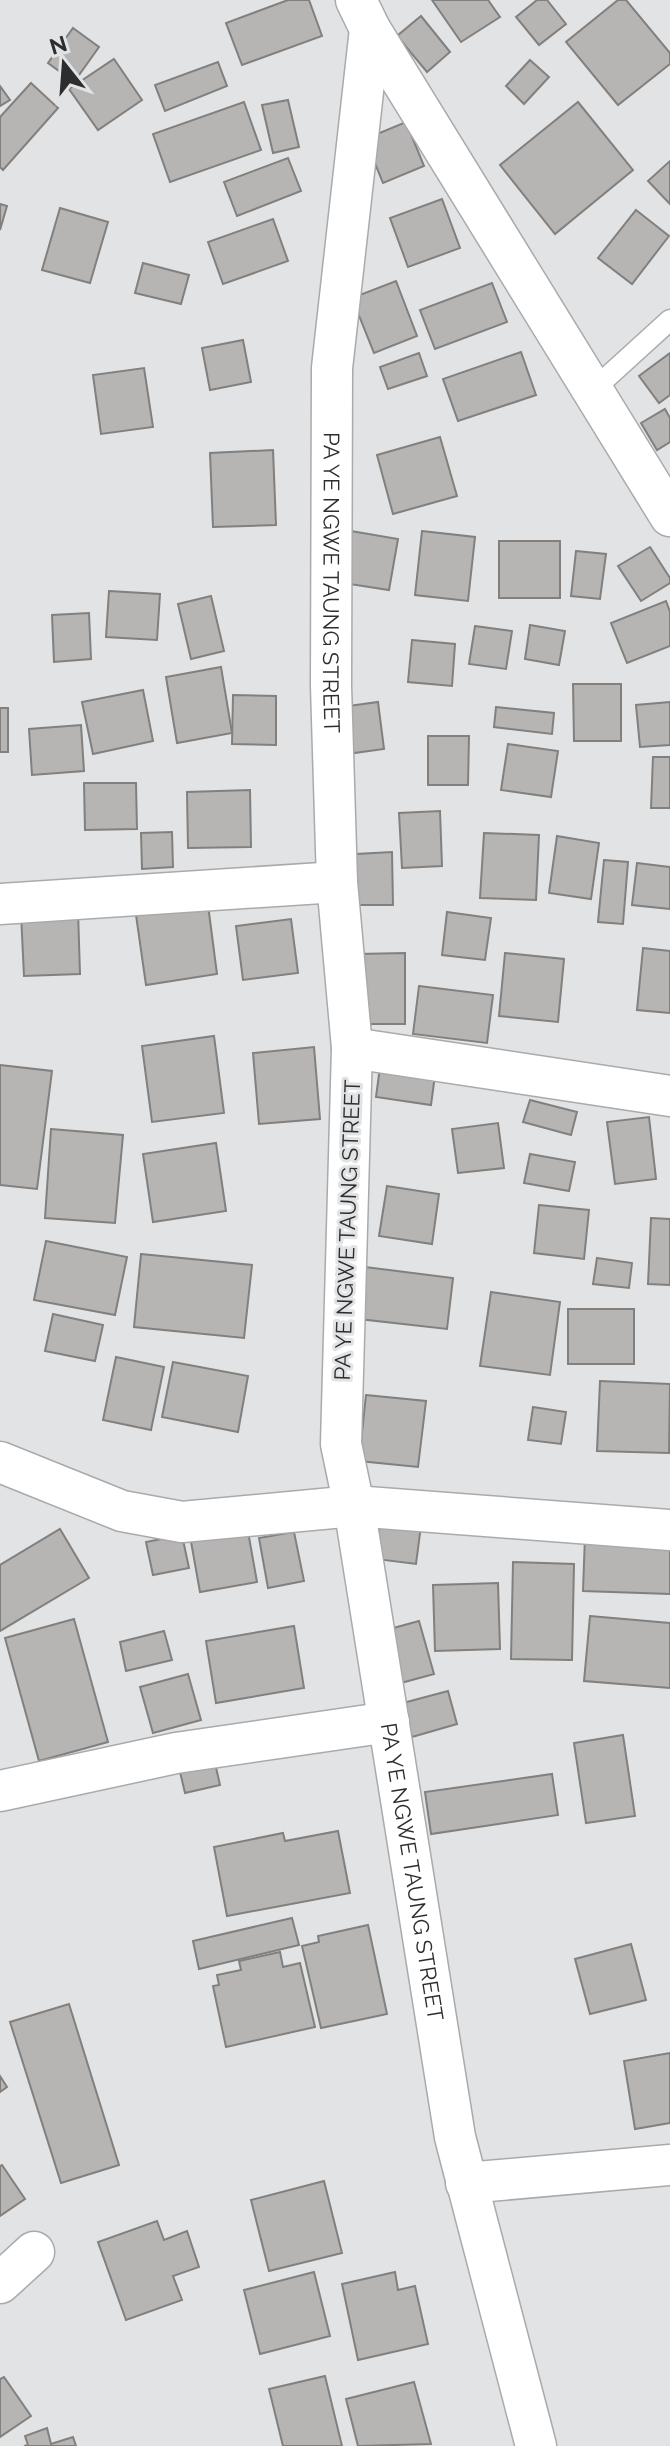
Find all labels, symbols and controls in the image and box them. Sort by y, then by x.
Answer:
north arrow [24,24,104,104]
text: N [46,30,70,60]
street label: PA YE NGWE TAUNG STREET [318,432,345,734]
street label: PA YE NGWE TAUNG STREET [329,1079,365,1381]
street label: PA YE NGWE TAUNG STREET [376,1721,449,2023]

